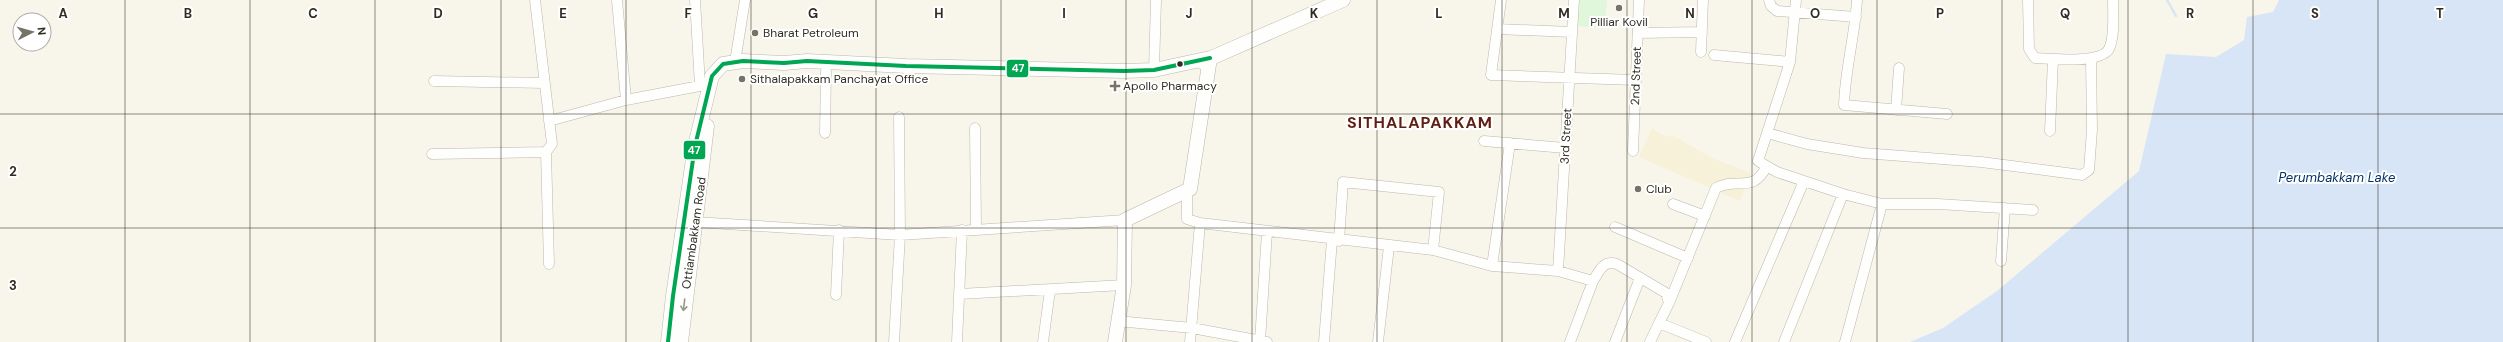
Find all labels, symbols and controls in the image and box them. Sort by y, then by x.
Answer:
marker: Pilliar Kovil [1614,3,1624,13]
text: A [58,5,68,22]
text: B [184,5,192,22]
text: C [308,5,318,22]
text: D [433,5,443,22]
text: E [559,5,567,22]
text: F [684,5,692,22]
text: G [808,5,818,22]
text: H [934,5,944,22]
text: I [1062,5,1066,22]
text: J [1185,5,1193,22]
text: K [1310,5,1319,22]
text: L [1435,5,1443,22]
text: M [1558,5,1570,22]
text: N [1685,5,1695,22]
text: O [1810,5,1820,22]
text: P [1936,5,1944,22]
text: Q [2060,5,2070,22]
text: R [2186,5,2194,22]
text: S [2311,5,2319,22]
text: T [2436,5,2444,22]
north arrow [12,12,52,52]
place label: Pilliar Kovil [1590,14,1648,30]
place label: Bharat Petroleum [763,25,859,41]
text: N [35,26,49,36]
marker: Bharat Petroleum [750,28,760,38]
street label: 2nd Street [1627,46,1645,106]
line badge: 47 [1006,59,1029,78]
unlabelled marker [1175,59,1185,69]
text: 47 [1011,61,1025,75]
place label: Sithalapakkam Panchayat Office [750,71,928,87]
marker: Sithalapakkam Panchayat Office [737,74,747,84]
place label: Apollo Pharmacy [1123,78,1217,94]
marker: Apollo Pharmacy [1110,81,1120,91]
street label: 3rd Street [1557,107,1575,164]
district label: SITHALAPAKKAM [1347,112,1493,133]
line badge: 47 [683,140,706,160]
text: 47 [687,143,701,157]
text: 2 [9,163,17,180]
water label: Perumbakkam Lake [2279,169,2395,186]
street label: Ottiambakkam Road [678,176,710,290]
place label: Club [1646,181,1672,197]
marker: Club [1633,184,1643,194]
text: 3 [9,277,17,294]
one-way arrow [680,299,688,312]

